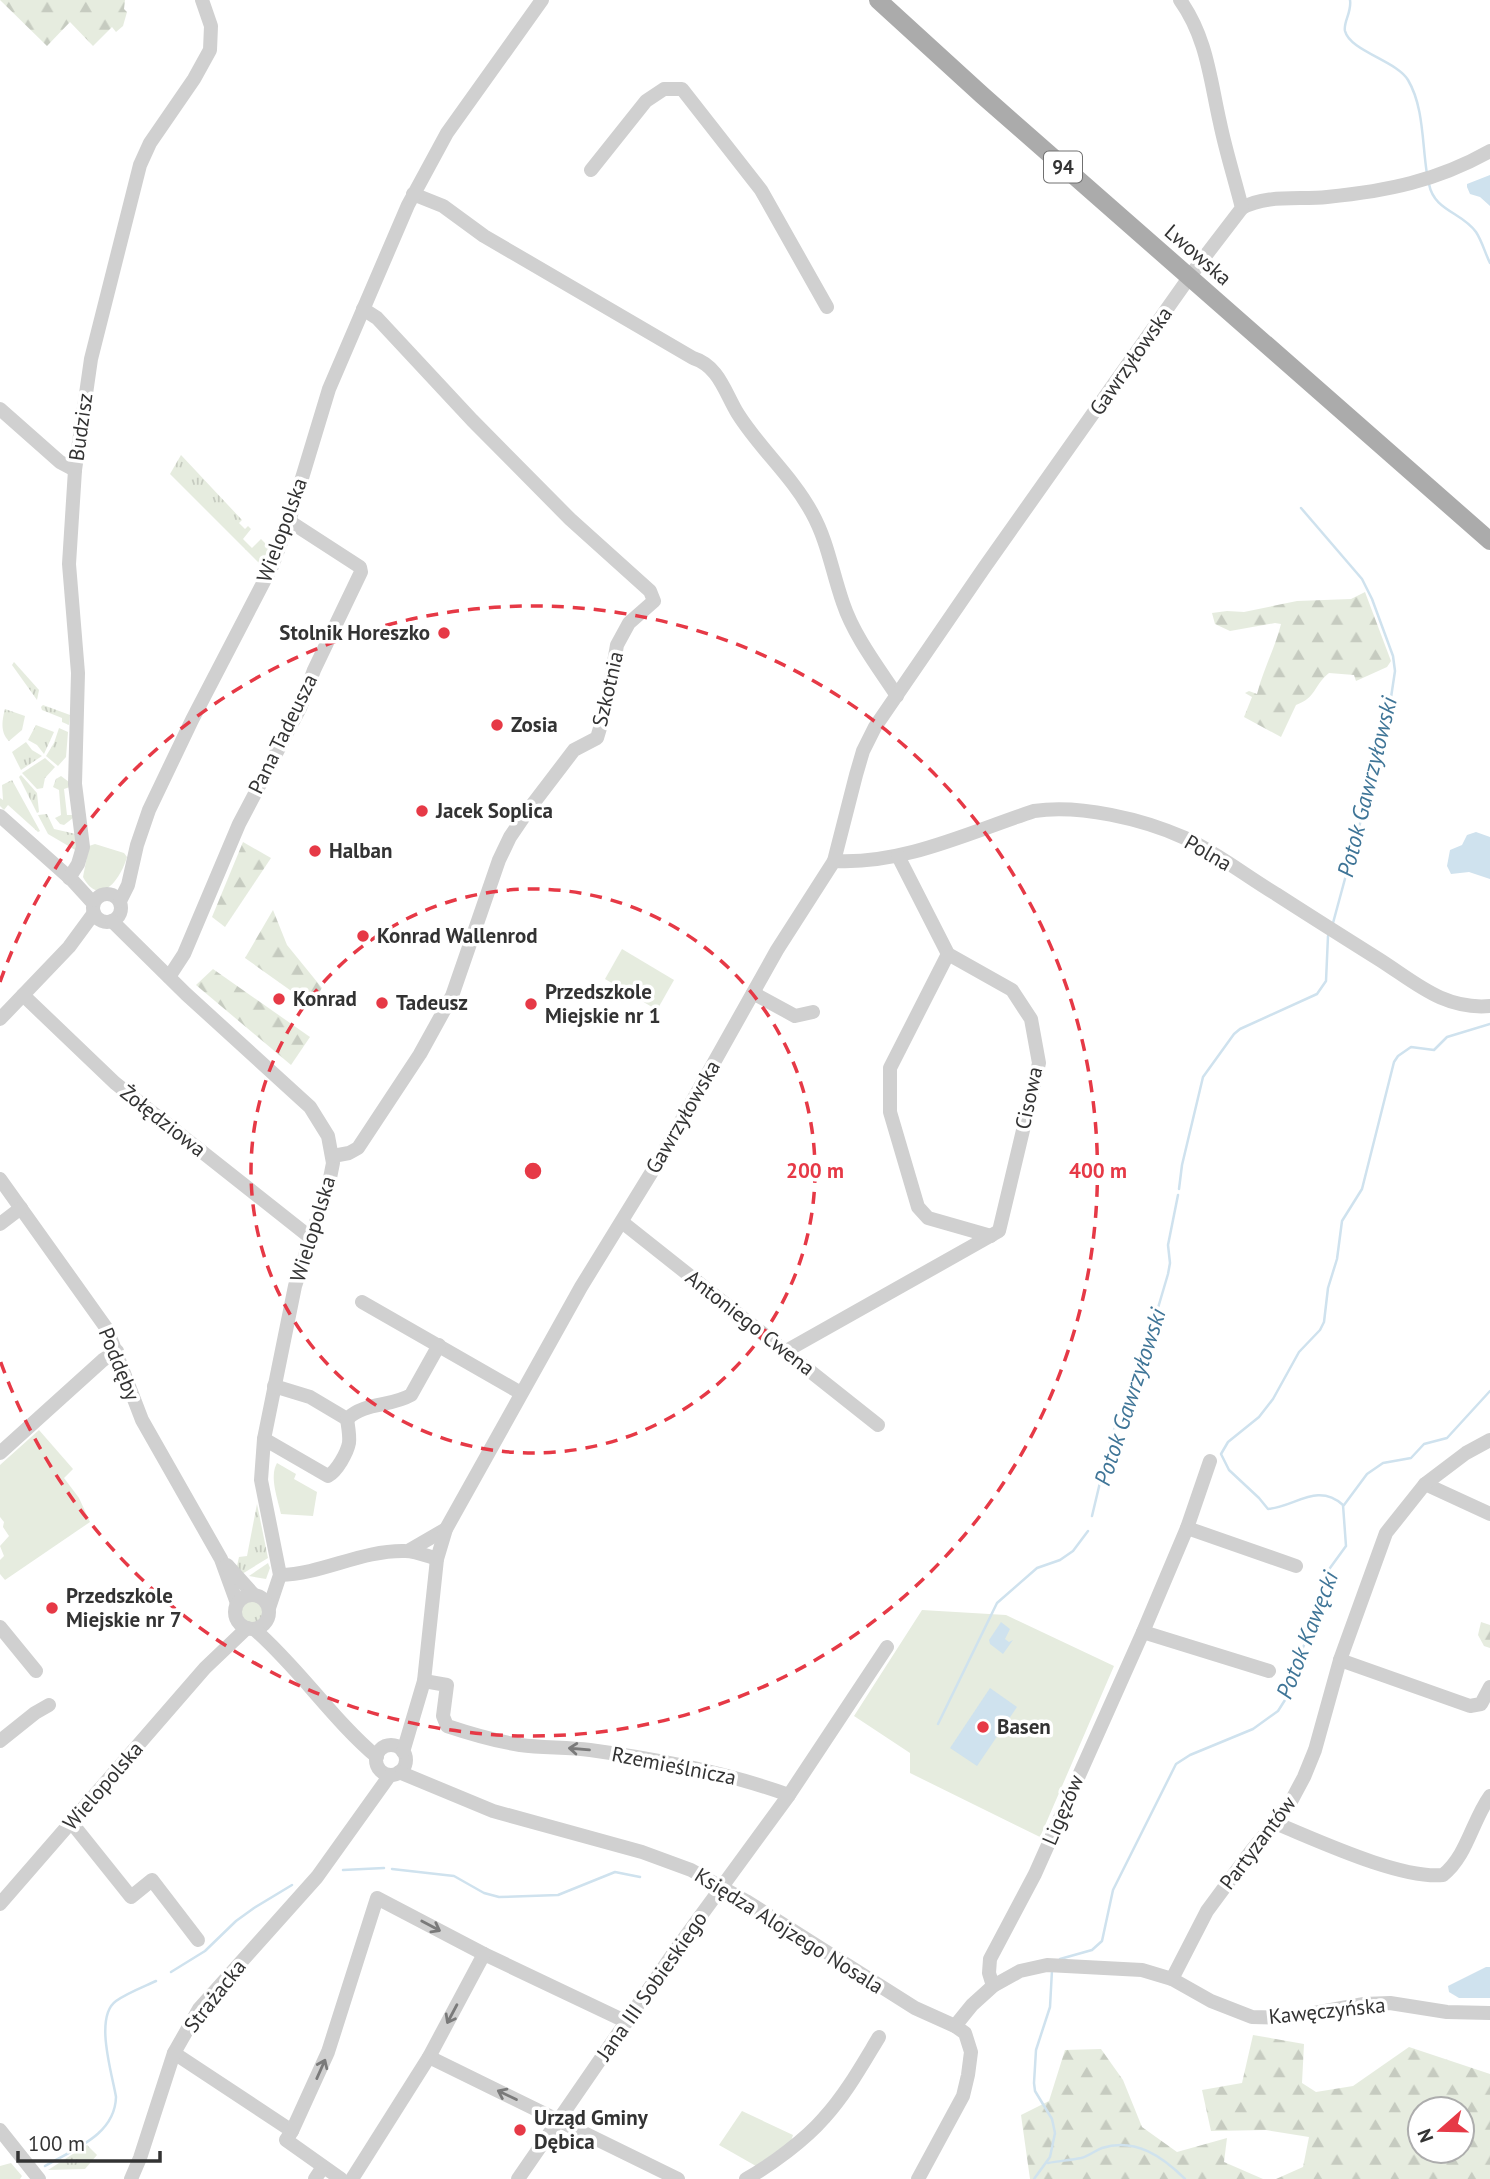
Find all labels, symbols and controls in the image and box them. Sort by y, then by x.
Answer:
road number: 94 [1044,152,1082,182]
street label: Lwowska [1159,218,1238,291]
street label: Gawrzyłowska [1083,301,1178,420]
street label: Budzisz [62,391,99,463]
street label: Wielopolska [250,474,313,586]
place label: Stolnik Horeszko [279,619,430,646]
marker: Stolnik Horeszko [436,625,452,641]
street label: Szkotnia [586,649,629,729]
street label: Pana Tadeusza [242,669,323,798]
water label: Potok Gawrzyłowski [1330,693,1403,880]
place label: Zosia [511,711,558,738]
marker: Zosia [489,717,505,733]
place label: Jacek Soplica [435,797,553,824]
marker: Jacek Soplica [414,803,430,819]
street label: Polna [1180,828,1237,877]
place label: Halban [329,837,392,864]
marker: Halban [307,843,323,859]
place label: Konrad Wallenrod [377,922,538,949]
marker: Konrad Wallenrod [355,928,371,944]
place label: Przedszkole Miejskie nr 1 [545,978,661,1029]
place label: Konrad [293,985,357,1012]
place label: Tadeusz [396,989,468,1016]
marker: Konrad [271,991,287,1007]
marker: Tadeusz [374,995,390,1011]
marker: Przedszkole Miejskie nr 1 [523,996,539,1012]
street label: Gawrzyłowska [639,1055,726,1178]
street label: Cisowa [1009,1064,1048,1132]
street label: Żołędziowa [115,1079,212,1163]
text: 200 m [786,1157,844,1184]
text: 400 m [1069,1157,1127,1184]
centre of rings [521,1159,545,1183]
street label: Wielopolska [284,1173,341,1285]
street label: Antoniego Cwena [680,1264,820,1381]
water label: Potok Gawrzyłowski [1087,1303,1172,1489]
street label: Poddęby [93,1323,146,1404]
water label: Potok Kawęcki [1269,1566,1345,1703]
place label: Przedszkole Miejskie nr 7 [66,1582,182,1633]
marker: Przedszkole Miejskie nr 7 [44,1600,60,1616]
place label: Basen [997,1713,1051,1740]
marker: Basen [975,1719,991,1735]
street label: Wielopolska [57,1736,149,1836]
street label: Rzemieślnicza [610,1740,739,1791]
one-way arrow [568,1743,591,1756]
street label: Ligęzów [1036,1770,1090,1849]
street label: Partyzantów [1214,1790,1302,1895]
street label: Księdza Alojzego Nosala [690,1861,889,2000]
street label: Jana III Sobieskiego [590,1906,713,2066]
one-way arrow [420,1919,440,1933]
street label: Strażacka [178,1954,252,2038]
street label: Kawęczyńska [1267,1991,1387,2030]
one-way arrow [445,2003,458,2024]
one-way arrow [315,2059,328,2080]
one-way arrow [497,2088,518,2101]
north arrow [1406,2095,1476,2165]
place label: Urząd Gminy Dębica [534,2104,649,2155]
scale bar [18,2120,159,2164]
marker: Urząd Gminy Dębica [512,2122,528,2138]
text: N [1412,2126,1438,2146]
text: 100 m [28,2130,85,2157]

